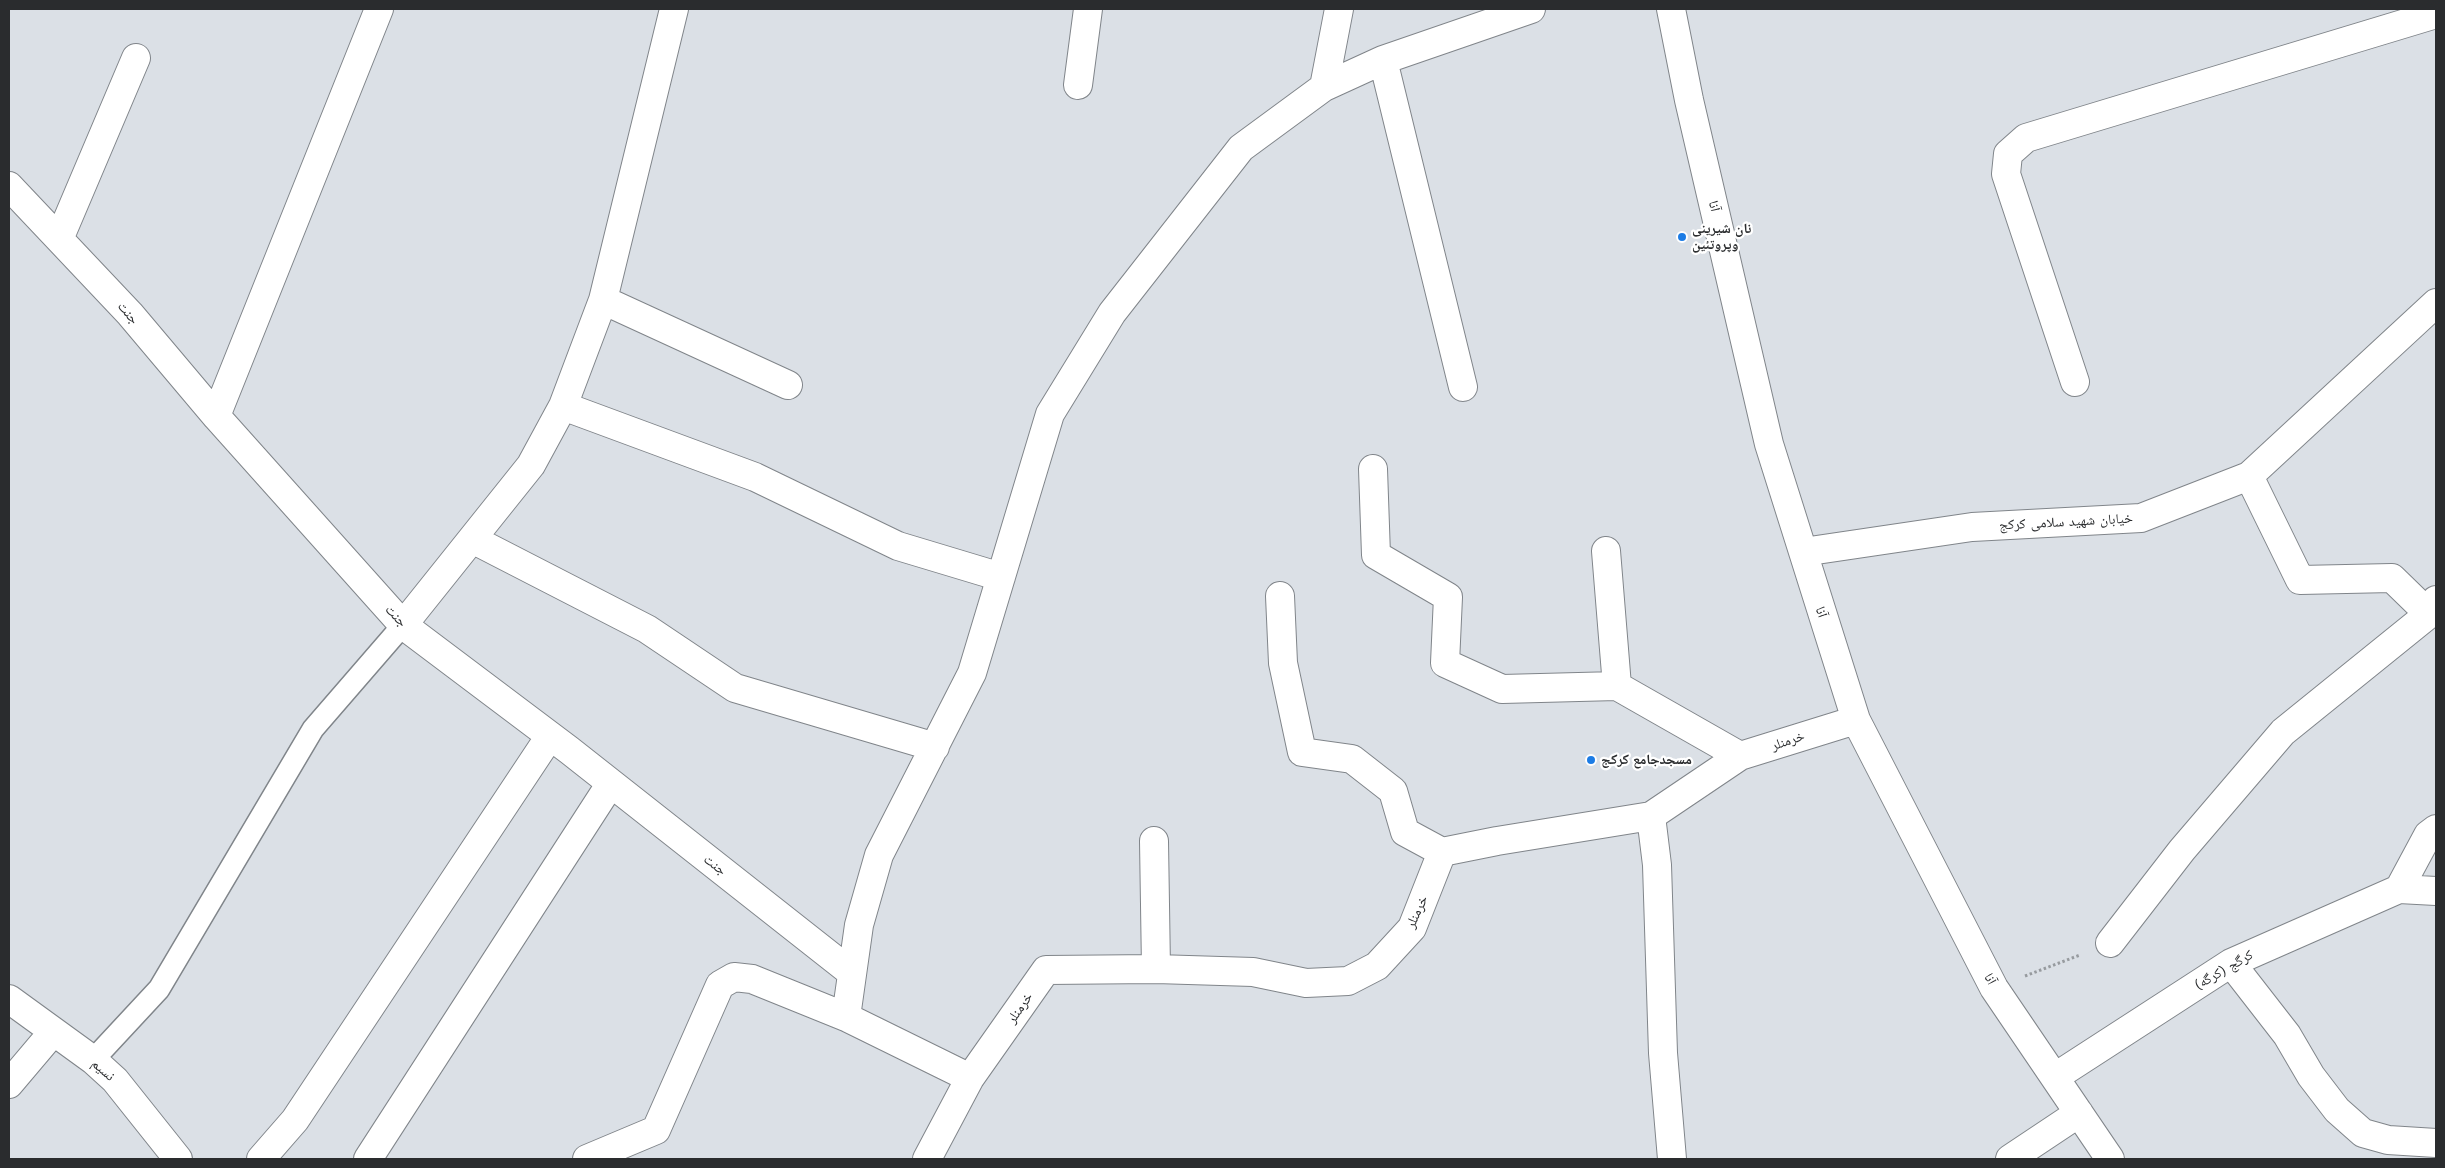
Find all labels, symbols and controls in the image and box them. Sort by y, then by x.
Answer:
street label: آنا [1705,199,1723,213]
place label: نان شیرینی وپروتئین [1692,221,1751,253]
marker: نان شیرینی وپروتئین [1676,231,1688,243]
street label: جنت [114,298,142,328]
street label: خیابان شهید سلامی کرکج [1999,510,2133,534]
street label: جنت [381,601,411,631]
street label: آنا [1811,604,1831,620]
street label: خرمنلر [1769,728,1807,754]
place label: مسجدجامع کرکج [1601,752,1692,768]
marker: مسجدجامع کرکج [1585,754,1597,766]
street label: جنت [700,851,730,879]
street label: خرمنلر [1402,893,1432,931]
street label: کرگج (کرگه) [2192,947,2256,993]
street label: آنا [1980,970,2000,988]
street label: خرمنلر [1003,989,1037,1027]
street label: نسیم [88,1055,118,1085]

